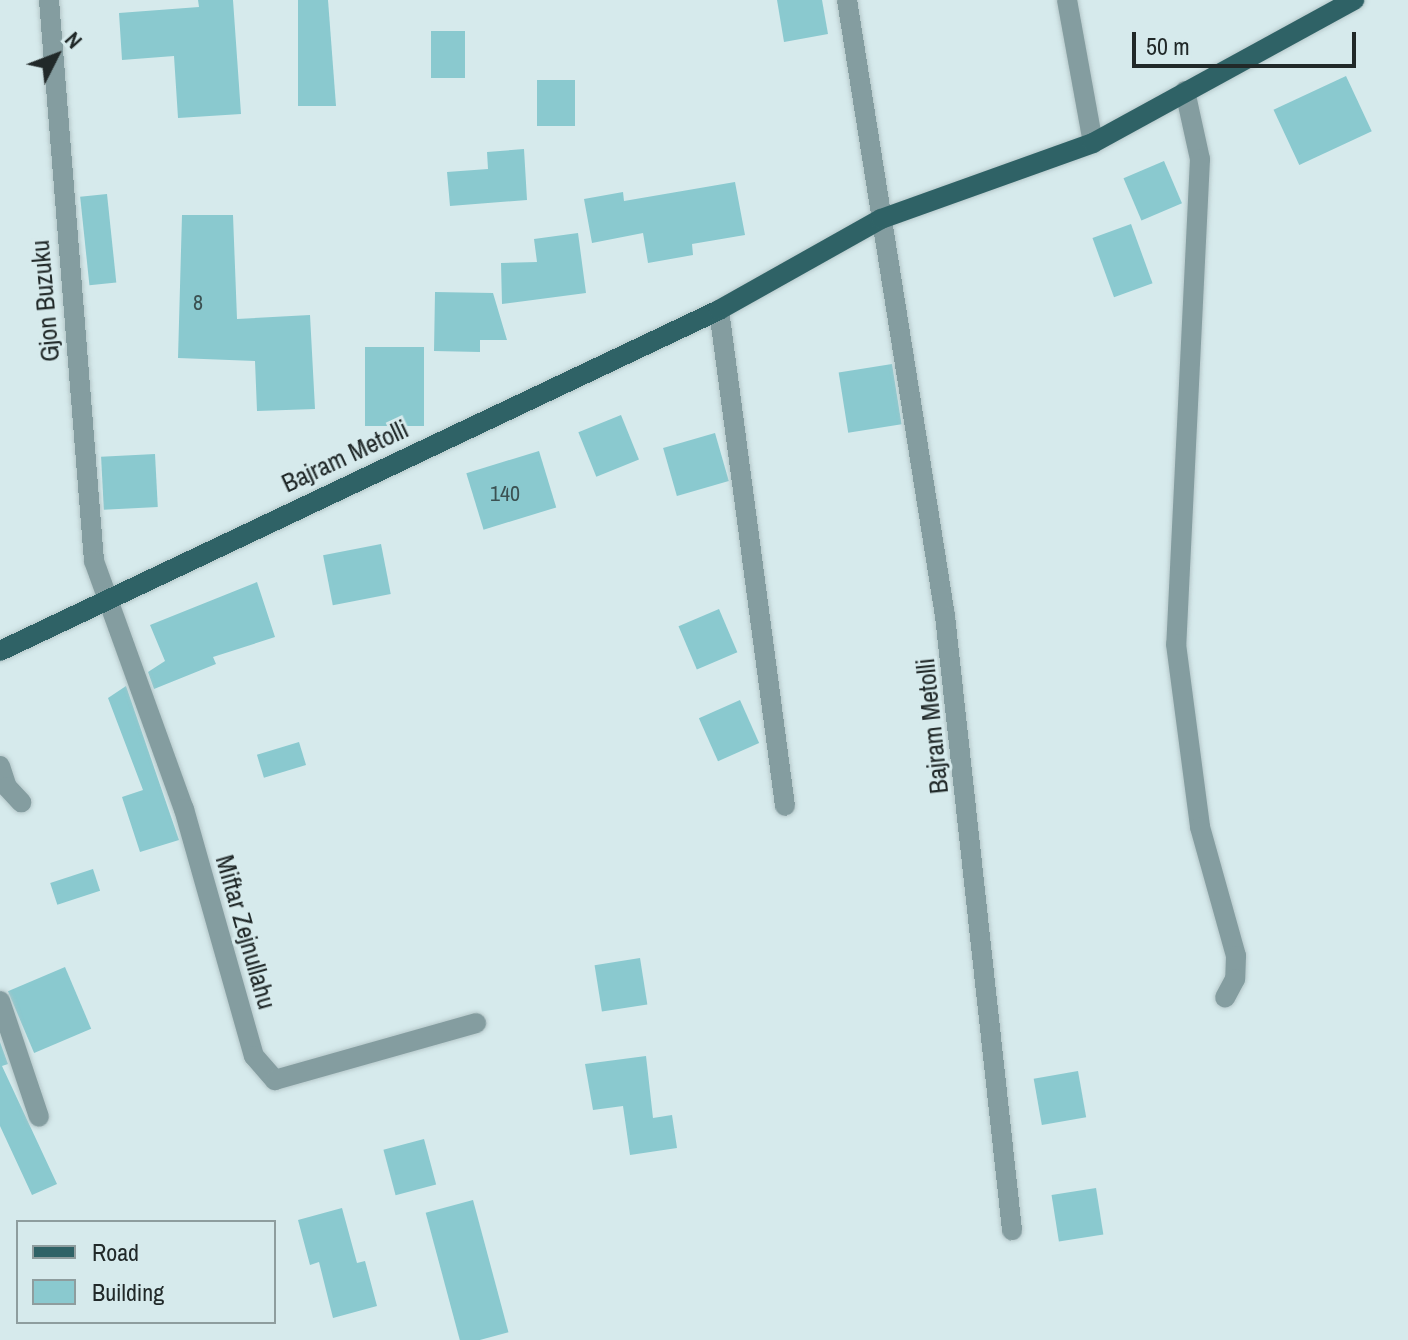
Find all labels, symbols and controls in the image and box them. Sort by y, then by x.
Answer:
north arrow [16,16,96,96]
scale bar [1136,16,1360,66]
text: N [58,25,89,55]
text: 50 m [1146,30,1190,62]
street label: Gjon Buzuku [24,239,66,363]
house number: 8 [193,290,203,316]
street label: Bajram Metolli [277,413,413,499]
house number: 140 [490,481,520,507]
street label: Bajram Metolli [909,657,955,795]
street label: Miftar Zejnullahu [209,851,283,1013]
legend [16,1220,276,1324]
text: Road [92,1236,139,1268]
text: Building [92,1276,164,1308]

